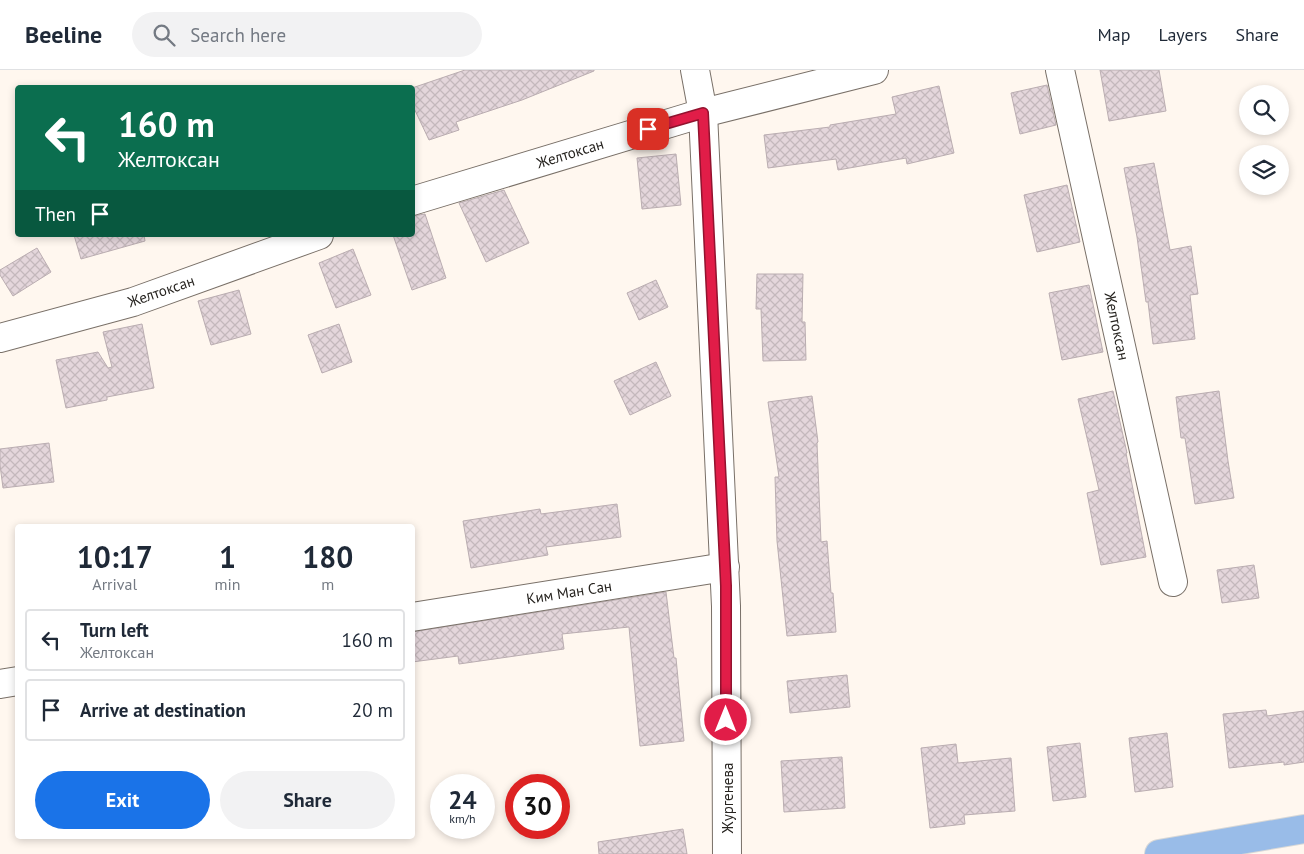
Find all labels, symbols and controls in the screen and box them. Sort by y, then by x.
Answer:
search box [132,12,482,57]
text: Beeline [25,19,102,50]
icon: search [150,21,178,49]
text: Search here [190,23,286,47]
text: Map [1098,23,1130,46]
text: Layers [1158,23,1207,46]
text: Share [1235,23,1279,46]
map controls [1239,85,1289,195]
button: search [1239,85,1289,135]
text: 160 m [118,101,215,147]
icon: left [35,105,100,170]
pin [627,108,669,150]
icon: arrive [634,115,662,143]
street label: Желтоксан [533,134,606,173]
text: Желтоксан [118,145,220,173]
button: layers [1239,145,1289,195]
icon: arrive [86,200,114,228]
text: Then [35,202,76,226]
street label: Желтоксан [124,271,197,312]
street label: Желтоксан [1100,289,1134,362]
text: 10:17 [77,537,153,576]
text: 1 [219,537,236,576]
text: 180 [302,537,353,576]
text: Arrival [92,574,137,594]
text: min [215,574,241,594]
text: m [321,574,334,594]
street label: Ким Ман Сан [525,576,613,608]
text: Turn left [80,618,149,642]
icon: left [37,626,65,654]
text: 160 m [341,628,393,652]
text: Желтоксан [80,642,154,662]
position arrow [699,693,751,745]
icon: arrive [37,696,65,724]
text: Arrive at destination [80,698,246,722]
text: 20 m [352,698,393,722]
street label: Жургенева [718,763,737,834]
button: Exit [35,771,210,829]
button: Share [220,771,395,829]
speed limit sign: 30 [505,774,570,839]
text: 24 [448,784,477,816]
text: km/h [449,811,476,826]

